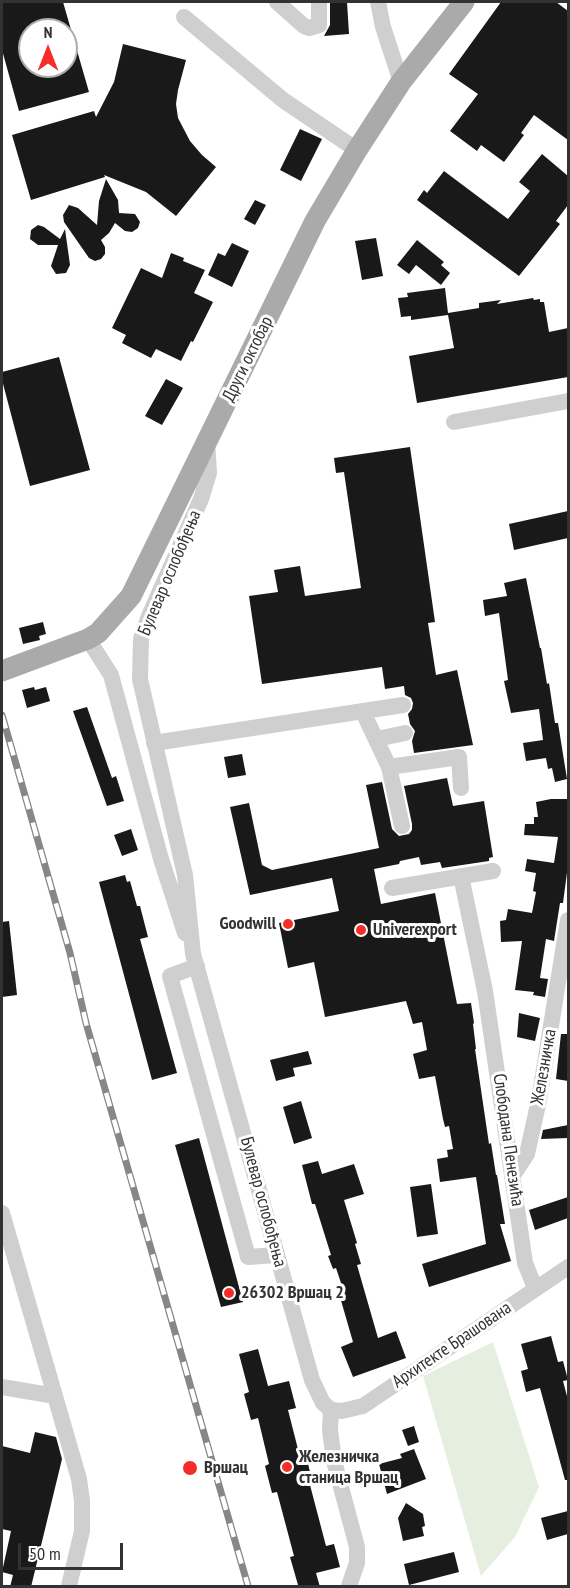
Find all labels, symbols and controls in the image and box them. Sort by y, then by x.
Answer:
north arrow [18,18,78,78]
text: N [44,22,52,42]
street label: Други октобар [218,313,278,405]
street label: Булевар ослобођења [134,507,206,639]
place label: Goodwill [219,913,276,935]
marker: Goodwill [281,917,295,931]
place label: Univerexport [373,919,457,941]
marker: Univerexport [354,923,368,937]
street label: Железничка [527,1027,561,1107]
street label: Слободана Пенезића [488,1072,528,1208]
street label: Булевар ослобођења [235,1135,291,1269]
place label: 26302 Вршац 2 [241,1282,344,1304]
marker: 26302 Вршац 2 [222,1286,236,1300]
street label: Архитекте Брашована [388,1297,516,1393]
place label: Железничка станица Вршац [299,1446,398,1488]
place label: Вршац [204,1457,248,1479]
marker: Вршац [181,1459,199,1477]
marker: Железничка станица Вршац [280,1460,294,1474]
scale bar [21,1531,126,1569]
text: 50 m [29,1542,61,1565]

